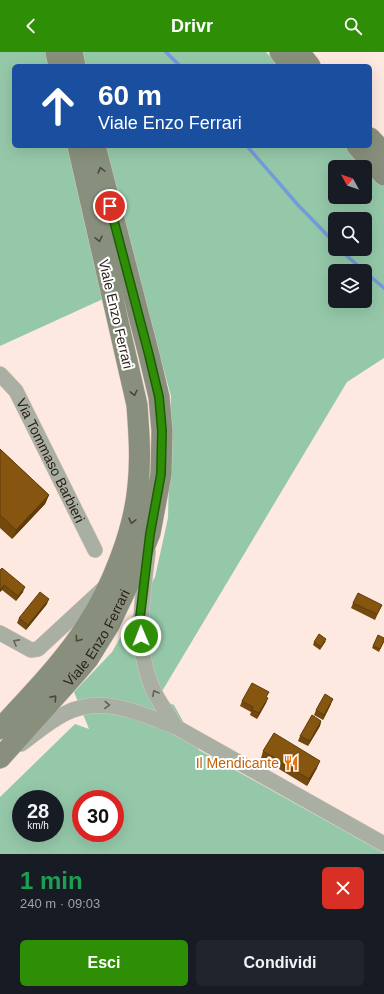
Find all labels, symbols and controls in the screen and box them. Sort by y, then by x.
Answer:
icon: back [20,15,42,37]
icon: search [342,15,364,37]
text: Drivr [171,16,213,36]
icon: ahead [32,80,84,132]
text: 60 m [98,80,162,111]
text: Viale Enzo Ferrari [98,113,242,133]
north arrow [328,160,372,204]
map controls [328,160,372,308]
one-way arrow [97,166,106,173]
pin [93,189,127,223]
icon: arrive [99,195,121,217]
button: search [328,212,372,256]
one-way arrow [94,235,103,242]
street label: Viale Enzo Ferrari [96,258,136,370]
button: layers [328,264,372,308]
one-way arrow [130,389,138,396]
street label: Via Tommaso Barbieri [13,396,88,525]
one-way arrow [128,518,136,525]
street label: Viale Enzo Ferrari [60,587,133,690]
position arrow [120,615,162,657]
one-way arrow [75,635,83,642]
one-way arrow [13,640,20,647]
one-way arrow [153,690,160,697]
one-way arrow [49,695,56,702]
one-way arrow [104,701,110,709]
restaurant icon: Il Mendicante [282,754,300,772]
place label: Il Mendicante [196,755,279,771]
speed limit sign: 30 [72,790,124,842]
text: 28 [27,800,49,822]
text: km/h [27,820,49,831]
text: 1 min [20,867,83,894]
button: close [322,867,364,909]
text: 240 m · 09:03 [20,896,100,911]
button: Esci [20,940,188,986]
button: Condividi [196,940,364,986]

